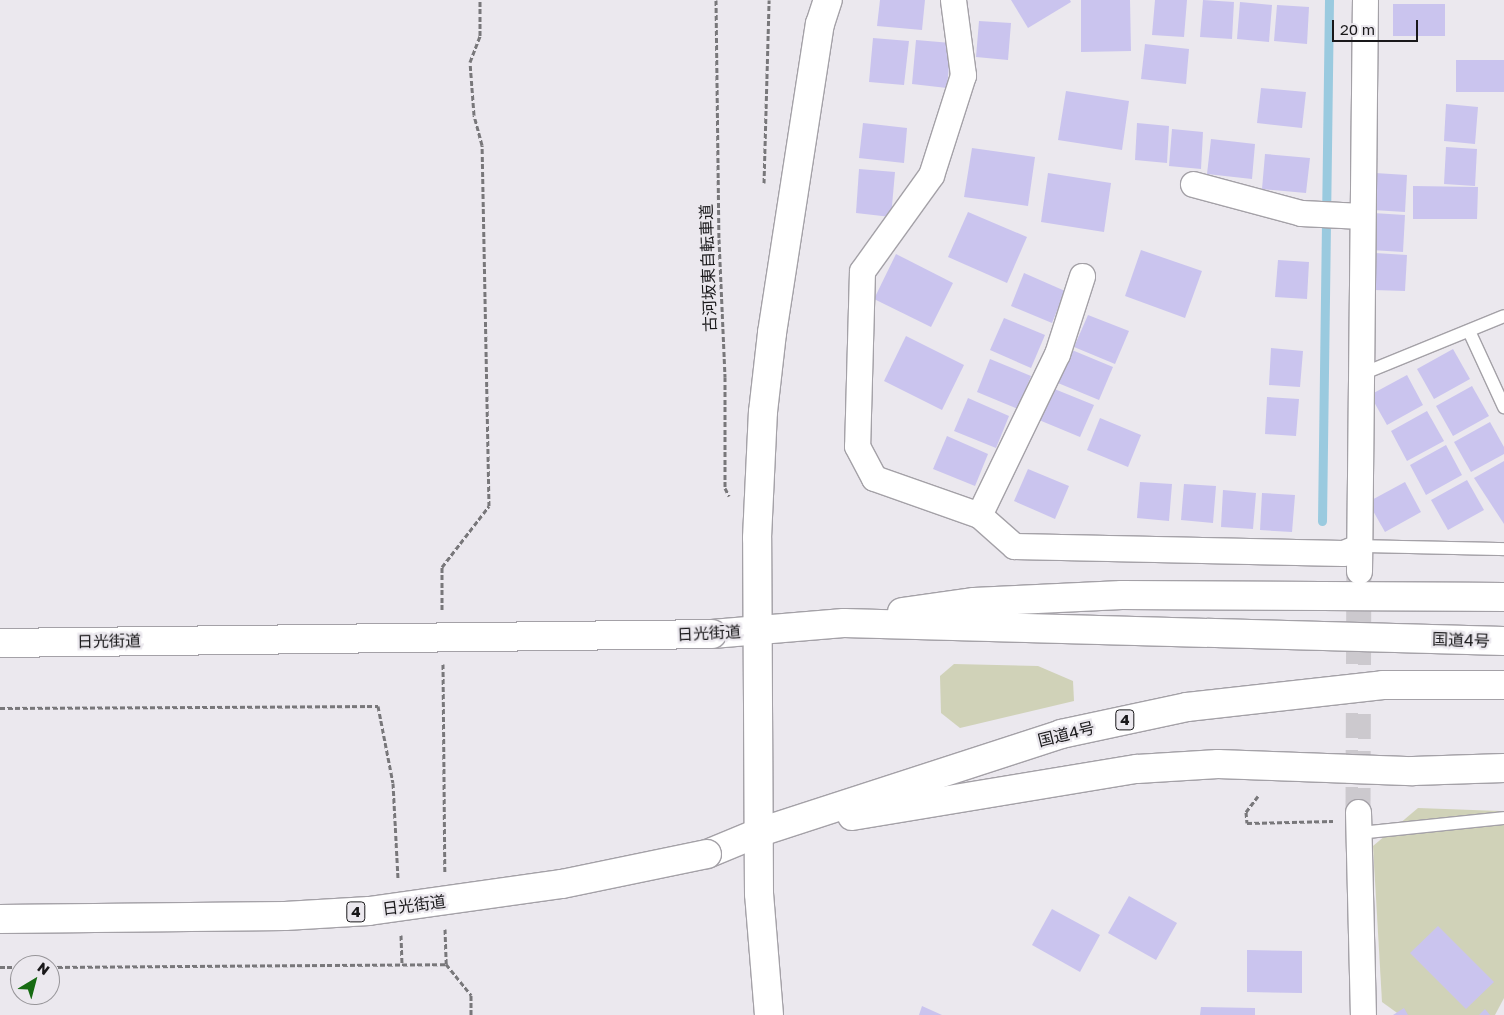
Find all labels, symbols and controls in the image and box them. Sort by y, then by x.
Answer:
scale bar [1334,10,1420,42]
text: 20 m [1340,20,1375,38]
street label: 古河坂東自転車道 [696,204,720,332]
street label: 日光街道 [677,622,741,644]
street label: 国道4号 [1432,629,1490,651]
street label: 日光街道 [77,631,141,651]
road number: 4 [1115,708,1135,732]
street label: 国道4号 [1036,718,1096,750]
street label: 日光街道 [381,892,447,918]
road number: 4 [346,900,366,924]
north arrow [10,955,60,1005]
text: N [34,958,53,978]

